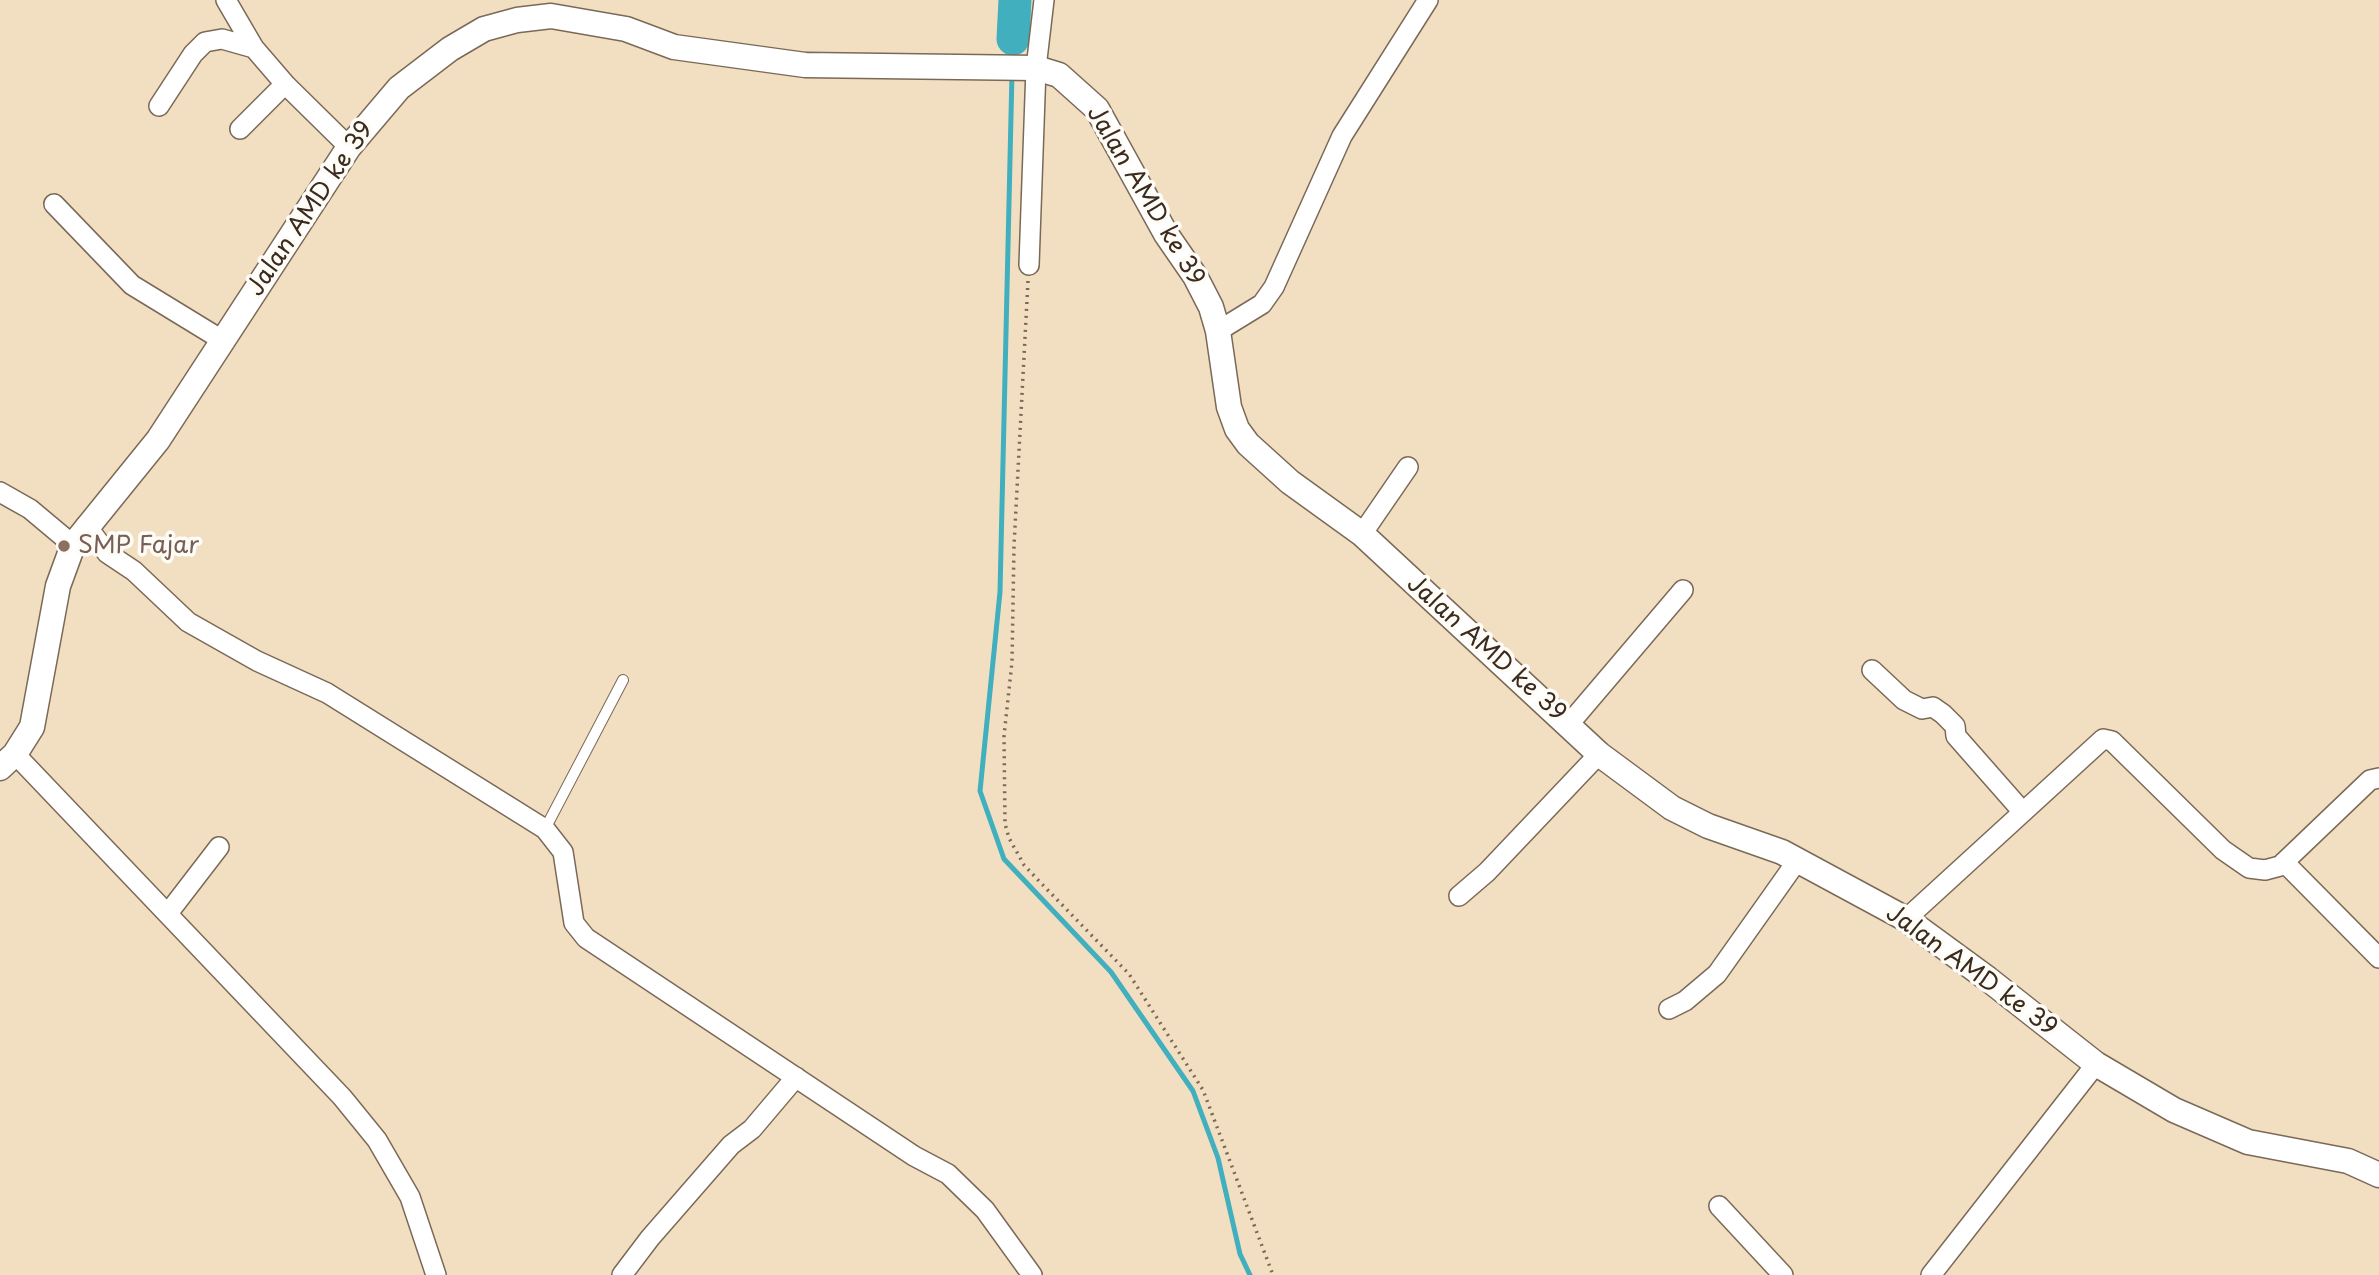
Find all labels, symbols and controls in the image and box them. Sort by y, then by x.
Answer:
street label: Jalan AMD ke 39 [1080,101,1210,291]
street label: Jalan AMD ke 39 [242,116,380,302]
place label: SMP Fajar [78,532,199,560]
marker: SMP Fajar [56,538,72,554]
street label: Jalan AMD ke 39 [1400,570,1572,728]
street label: Jalan AMD ke 39 [1880,899,2062,1043]

